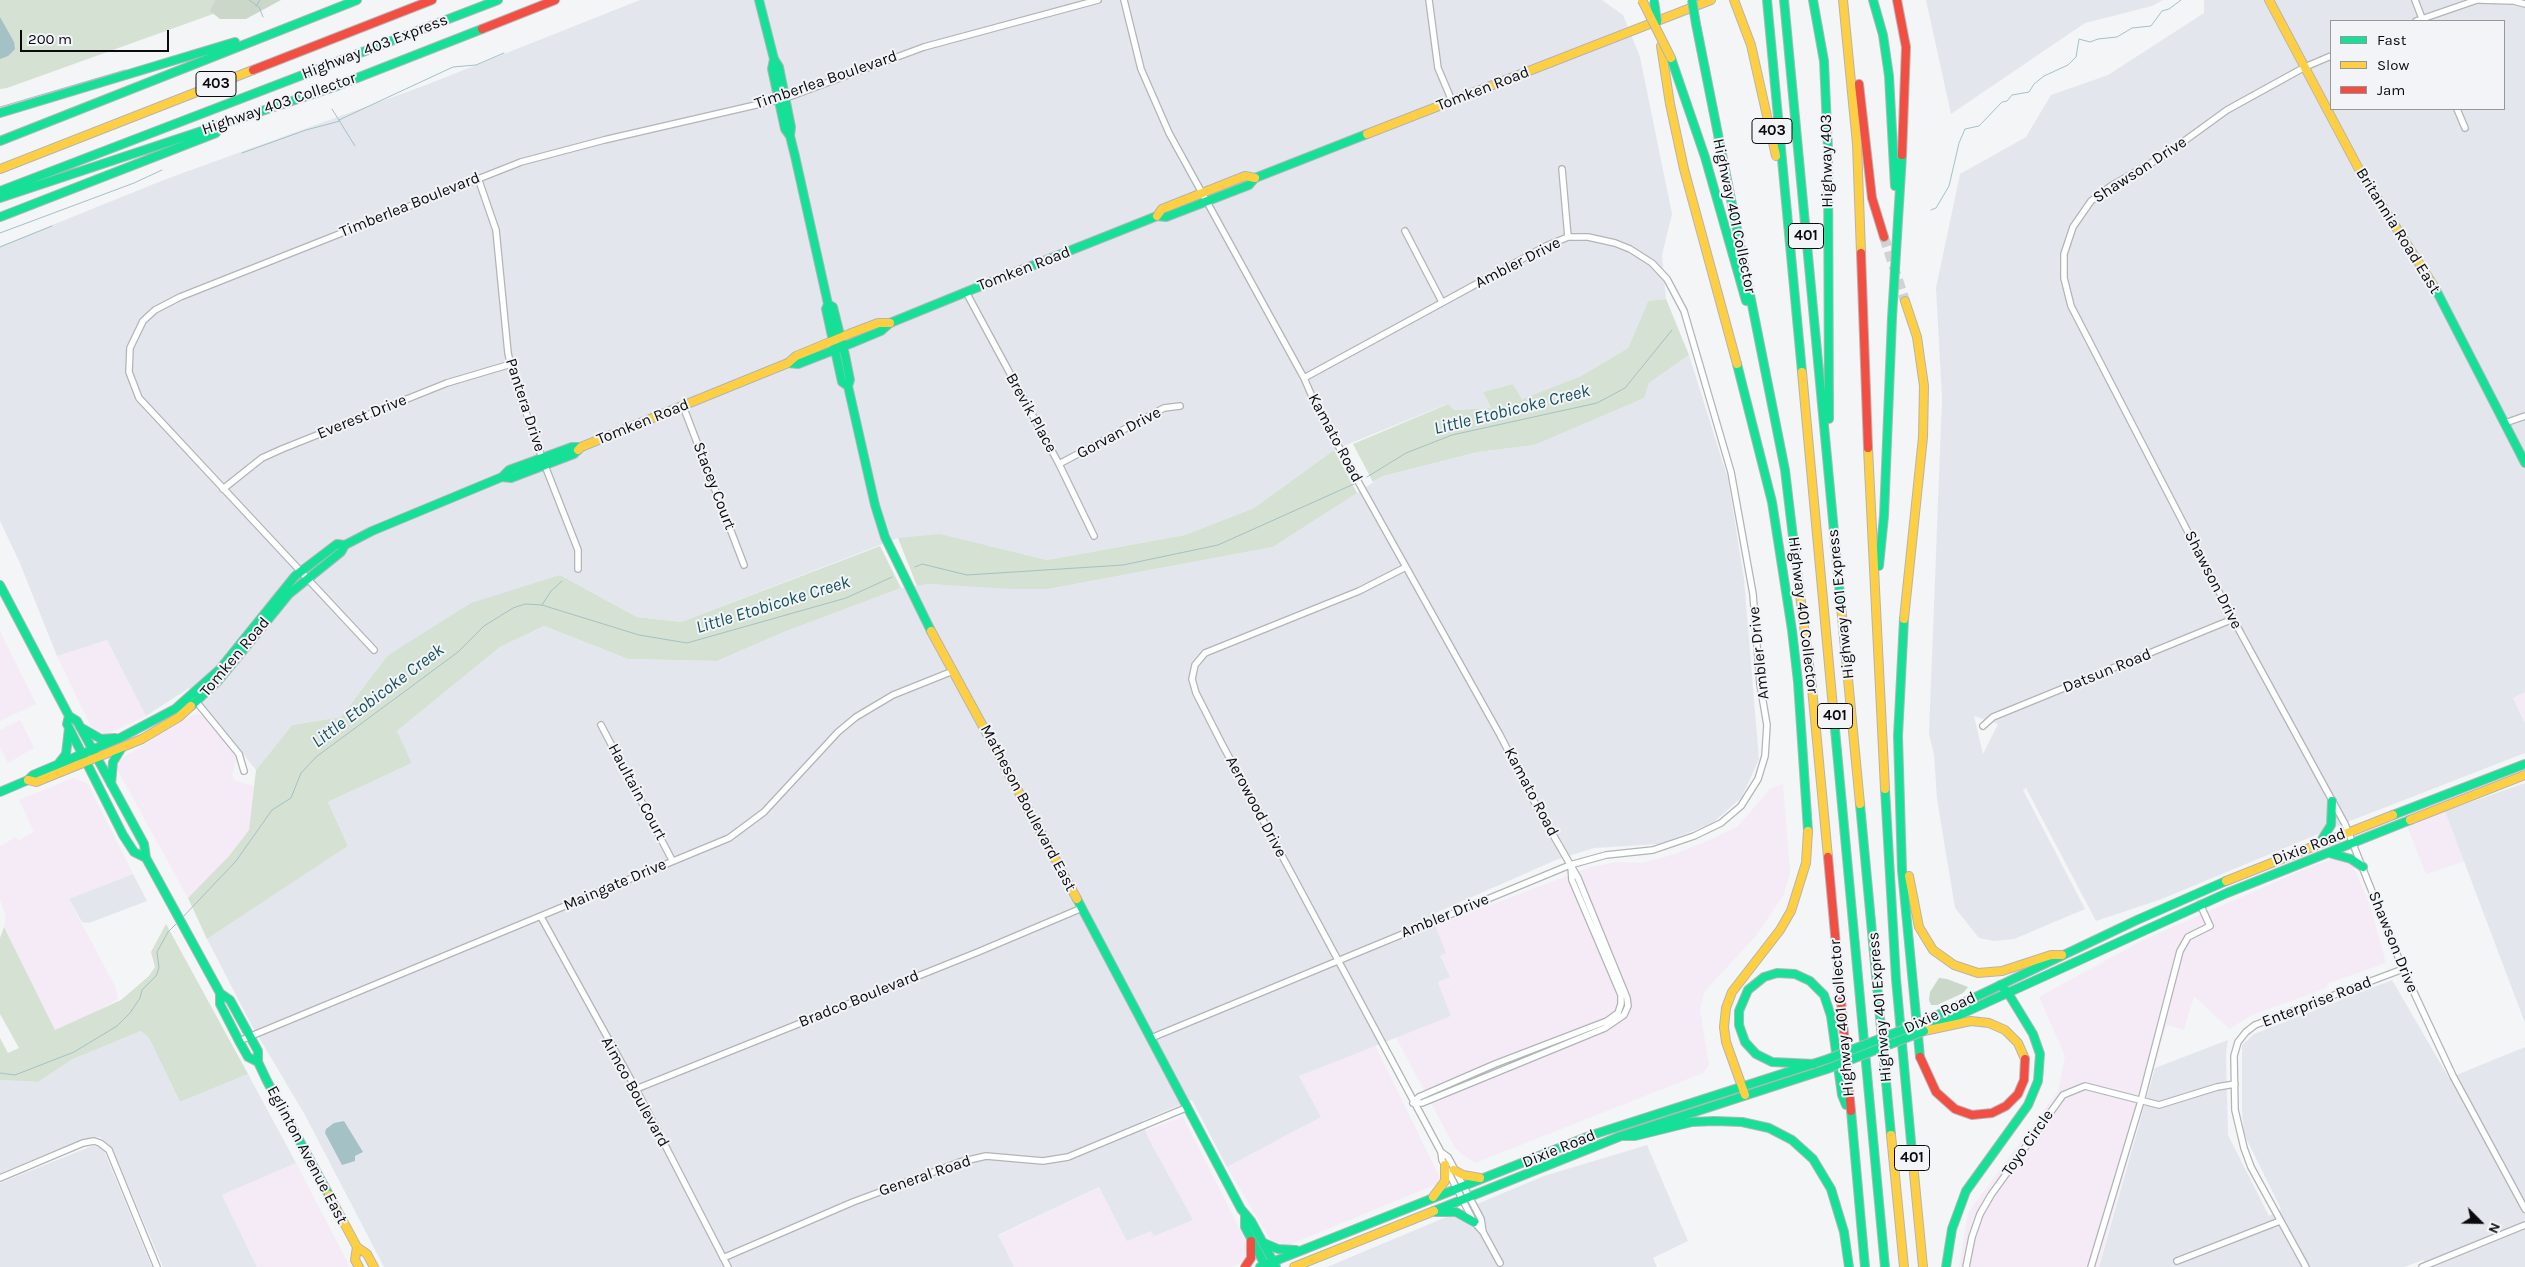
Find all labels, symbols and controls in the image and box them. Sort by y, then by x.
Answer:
street label: Highway 403 Express [299,10,451,84]
scale bar [22,20,171,52]
legend [2330,20,2505,110]
text: 200 m [28,30,72,48]
text: Fast [2377,31,2406,49]
street label: Timberlea Boulevard [752,47,900,113]
text: Slow [2377,56,2409,74]
street label: Tomken Road [1434,62,1532,116]
street label: Highway 403 Collector [199,69,359,139]
road number: 403 [196,72,236,96]
text: Jam [2377,81,2405,99]
street label: Highway 403 [1817,114,1837,208]
road number: 403 [1752,118,1792,144]
street label: Shawson Drive [2090,133,2190,207]
street label: Highway 401 Collector [1708,137,1760,295]
street label: Britannia Road East [2351,164,2445,298]
street label: Timberlea Boulevard [337,168,483,242]
road number: 401 [1788,224,1824,248]
street label: Ambler Drive [1472,233,1564,293]
street label: Tomken Road [975,242,1073,296]
street label: Pantera Drive [501,356,549,454]
street label: Brevik Place [1001,370,1061,456]
water label: Little Etobicoke Creek [1432,380,1592,440]
street label: Everest Drive [314,390,410,444]
street label: Kamato Road [1304,390,1366,486]
street label: Tomken Road [594,395,692,449]
street label: Gorvan Drive [1074,403,1164,463]
street label: Stacey Court [689,439,739,533]
street label: Highway 401 Express [1824,528,1858,680]
street label: Shawson Drive [2180,528,2246,632]
street label: Highway 401 Collector [1784,535,1822,695]
water label: Little Etobicoke Creek [693,571,853,639]
street label: Ambler Drive [1745,606,1773,700]
street label: Tomken Road [196,613,274,701]
water label: Little Etobicoke Creek [308,639,448,753]
street label: Datsun Road [2060,645,2154,697]
road number: 401 [1818,704,1852,728]
street label: Matheson Boulevard East [976,721,1080,895]
street label: Haultain Court [603,740,671,844]
street label: Kamato Road [1500,744,1562,840]
street label: Aerowood Drive [1221,753,1291,861]
street label: Dixie Road [2270,824,2348,870]
street label: Maingate Drive [561,855,669,915]
street label: Shawson Drive [2364,888,2422,996]
street label: Ambler Drive [1398,890,1492,942]
street label: Highway 401 Express [1864,931,1896,1083]
street label: Highway 401 Collector [1826,939,1858,1097]
street label: Bradco Boulevard [796,966,922,1032]
street label: Enterprise Road [2259,972,2375,1032]
street label: Dixie Road [1901,988,1979,1038]
street label: Aimco Boulevard [597,1034,673,1150]
street label: Eglinton Avenue East [262,1083,352,1227]
street label: Toyo Circle [1998,1106,2058,1180]
street label: Dixie Road [1520,1126,1598,1172]
road number: 401 [1894,1146,1930,1170]
street label: General Road [876,1151,974,1201]
north arrow [2455,1197,2505,1247]
text: N [2484,1220,2504,1236]

